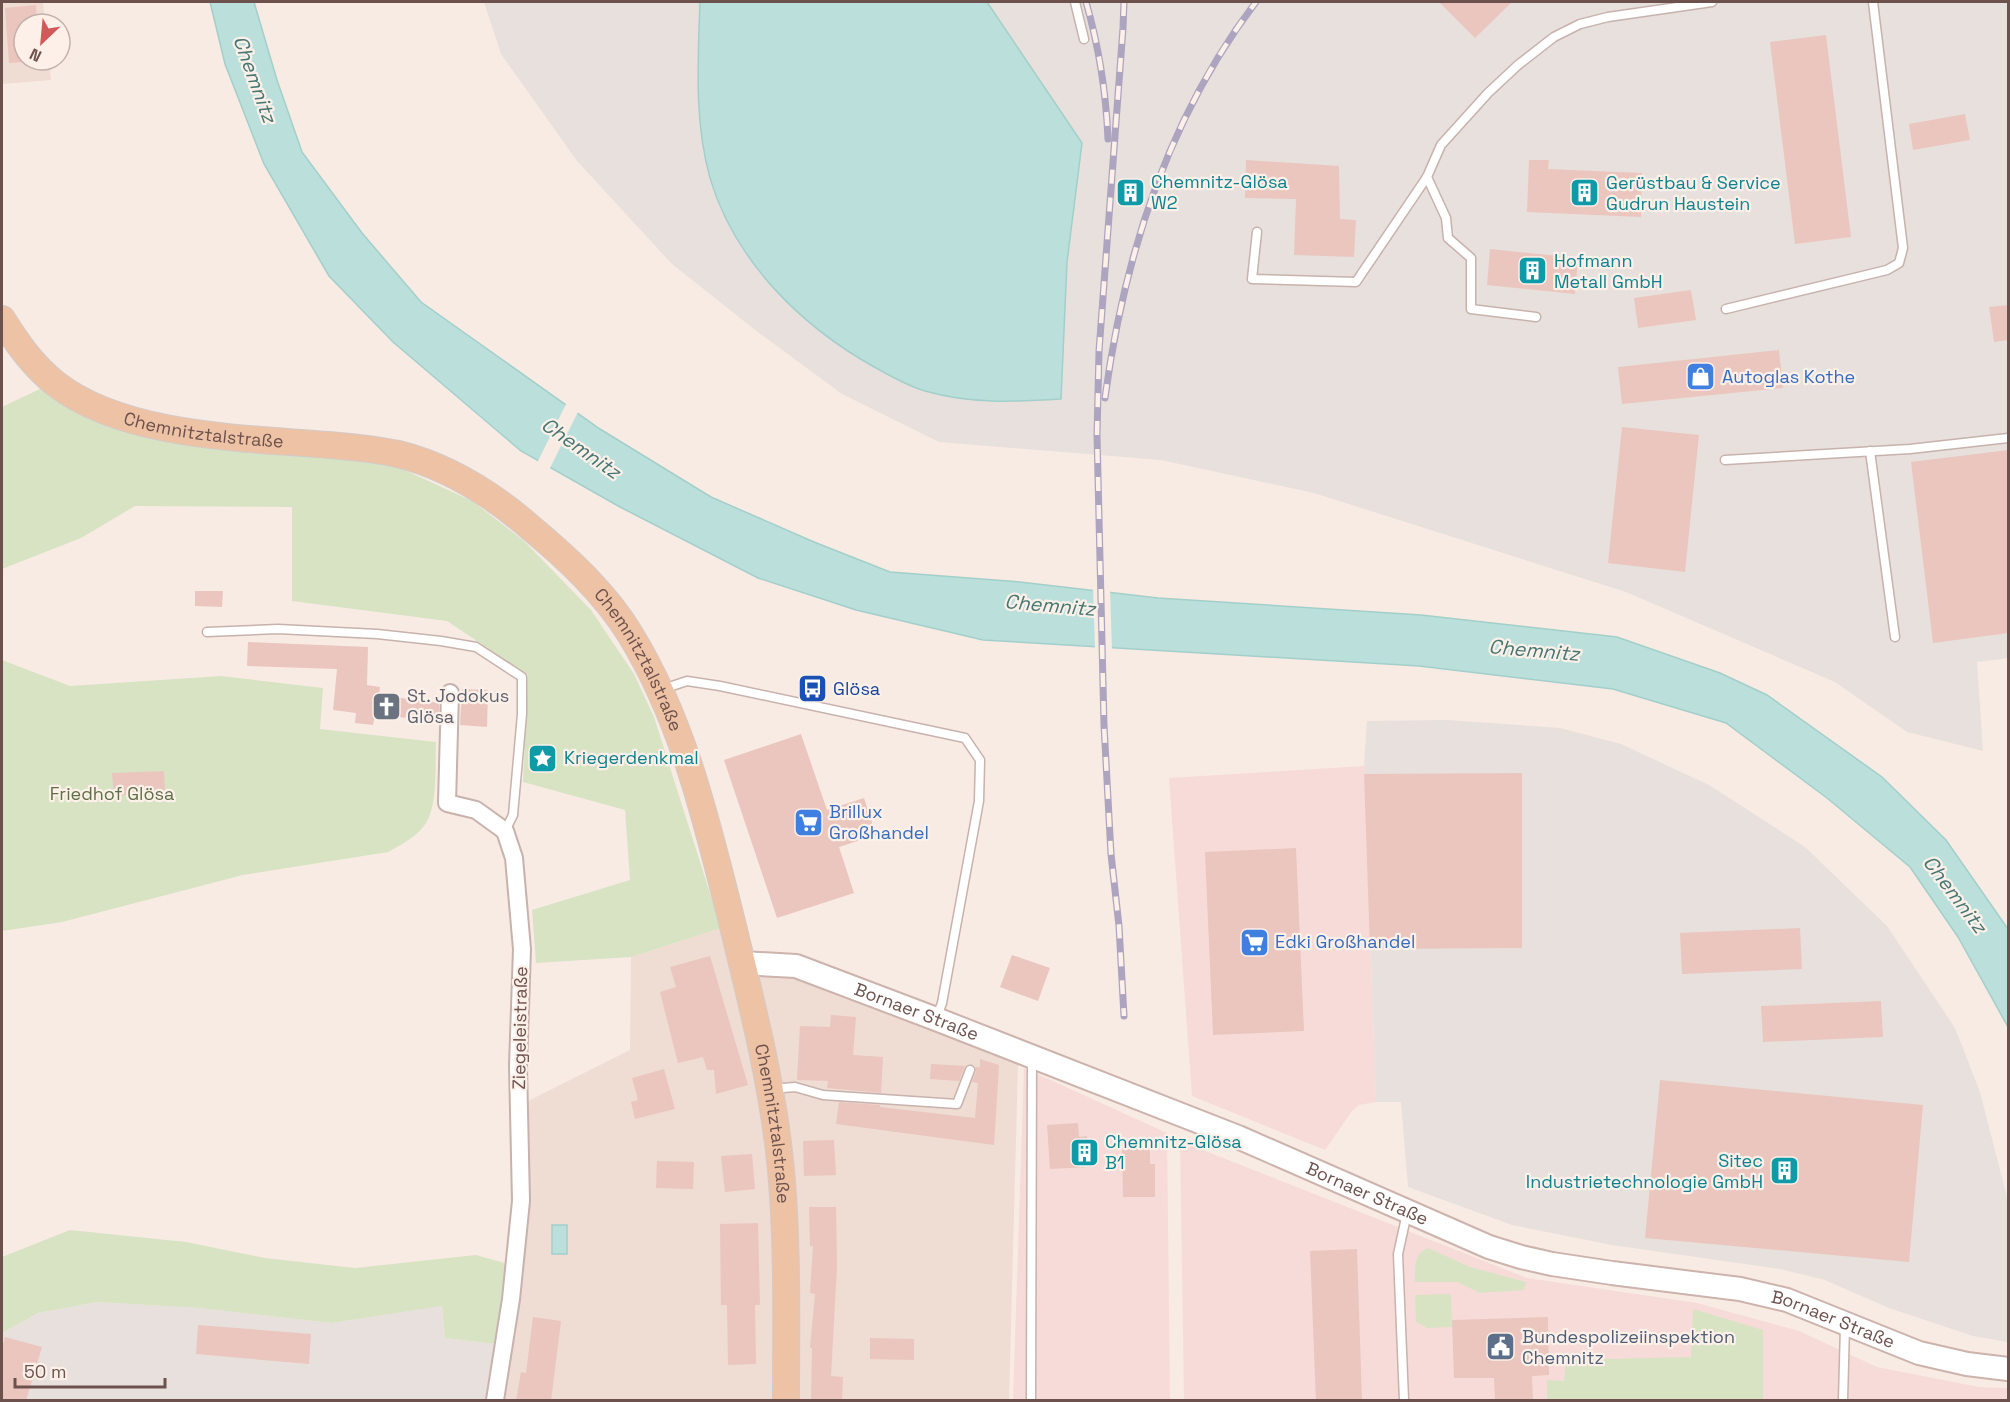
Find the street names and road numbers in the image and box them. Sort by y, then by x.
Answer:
street label: Chemnitztalstraße [121,406,284,453]
street label: Chemnitztalstraße [589,583,688,734]
street label: Ziegeleistraße [507,966,532,1090]
street label: Bornaer Straße [851,977,982,1046]
street label: Chemnitztalstraße [750,1041,795,1204]
street label: Bornaer Straße [1303,1156,1432,1230]
street label: Bornaer Straße [1769,1285,1898,1353]

